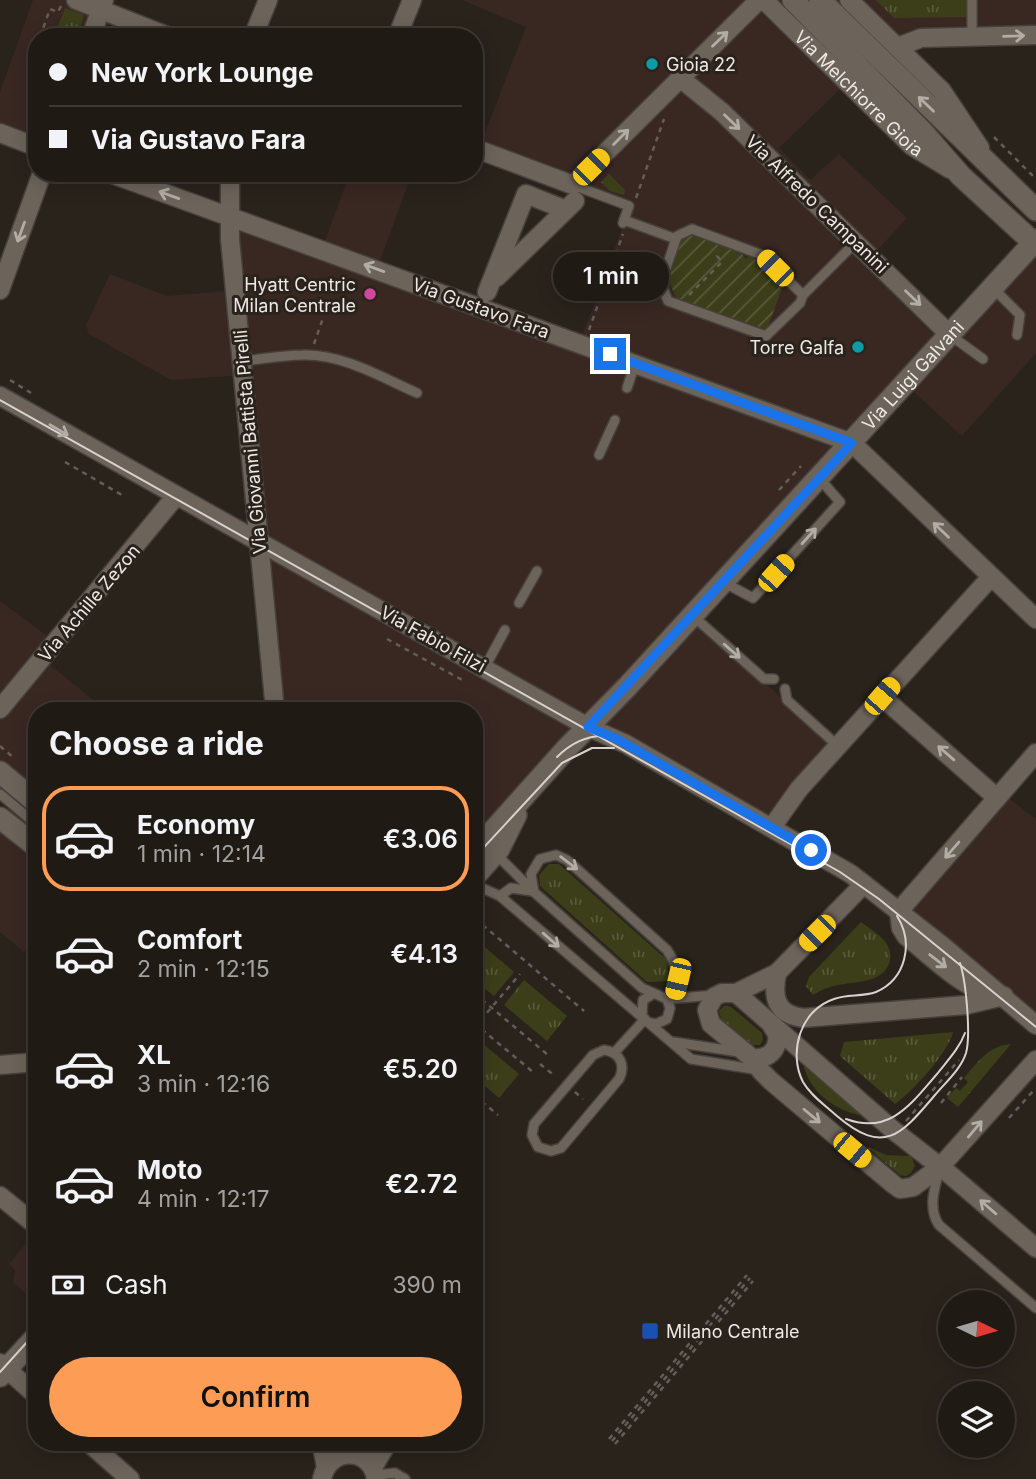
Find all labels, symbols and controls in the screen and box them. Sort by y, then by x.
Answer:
street label: Via Melchiorre Gioia [790,26,927,161]
one-way arrow [1002,29,1025,43]
one-way arrow [711,31,728,48]
place label: Gioia 22 [666,54,736,75]
marker: Gioia 22 [644,56,660,72]
text: New York Lounge [91,57,314,88]
one-way arrow [918,96,935,113]
one-way arrow [724,113,741,130]
text: Via Gustavo Fara [91,124,306,155]
one-way arrow [613,128,630,145]
street label: Via Alfredo Campanini [742,131,892,277]
car [569,145,614,189]
one-way arrow [159,188,181,200]
one-way arrow [14,220,26,242]
car [753,246,798,290]
callout: 1 min [552,252,668,302]
one-way arrow [363,261,385,274]
text: 1 min [583,262,639,290]
street label: Via Gustavo Fara [410,273,552,343]
place label: Hyatt Centric Milan Centrale [233,274,356,316]
marker: Hyatt Centric Milan Centrale [362,286,378,302]
one-way arrow [904,289,921,306]
street label: Via Luigi Galvani [857,316,968,434]
street label: Via Giovanni Battista Pirelli [230,329,270,555]
place label: Torre Galfa [750,337,844,358]
route end [594,338,626,370]
marker: Torre Galfa [850,339,866,355]
one-way arrow [49,423,69,437]
one-way arrow [933,521,950,538]
one-way arrow [801,527,817,545]
street label: Via Achille Zezon [34,540,144,666]
car [755,550,798,596]
street label: Via Fabio Filzi [377,601,489,677]
one-way arrow [723,643,741,659]
car [861,673,904,719]
text: Choose a ride [49,724,264,763]
one-way arrow [937,745,955,761]
icon: car [53,807,116,870]
text: Economy [137,809,255,840]
text: €3.06 [383,823,458,854]
route start [795,834,827,866]
text: 1 min · 12:14 [137,840,266,868]
one-way arrow [944,840,960,858]
one-way arrow [559,856,578,871]
car [795,911,840,955]
icon: car [53,922,116,985]
text: Comfort [137,924,242,955]
one-way arrow [542,932,560,948]
text: €4.13 [390,938,458,969]
one-way arrow [928,954,947,969]
text: 2 min · 12:15 [137,955,270,983]
car [664,956,693,1002]
icon: car [53,1037,116,1100]
text: XL [137,1039,171,1070]
text: €5.20 [383,1053,458,1084]
text: 3 min · 12:16 [137,1070,270,1098]
one-way arrow [803,1108,821,1124]
one-way arrow [968,1121,983,1139]
car [830,1128,875,1172]
icon: car [53,1152,116,1215]
text: Moto [137,1154,202,1185]
text: €2.72 [385,1168,458,1199]
text: 4 min · 12:17 [137,1185,270,1213]
one-way arrow [980,1199,998,1215]
icon: cash [49,1266,87,1304]
text: Cash [105,1269,168,1300]
text: 390 m [392,1271,462,1299]
north arrow [938,1290,1015,1367]
map controls [938,1290,1015,1458]
marker: Milano Centrale [640,1321,660,1341]
place label: Milano Centrale [666,1321,799,1342]
button: Confirm [49,1357,462,1437]
button: layers [938,1381,1015,1458]

